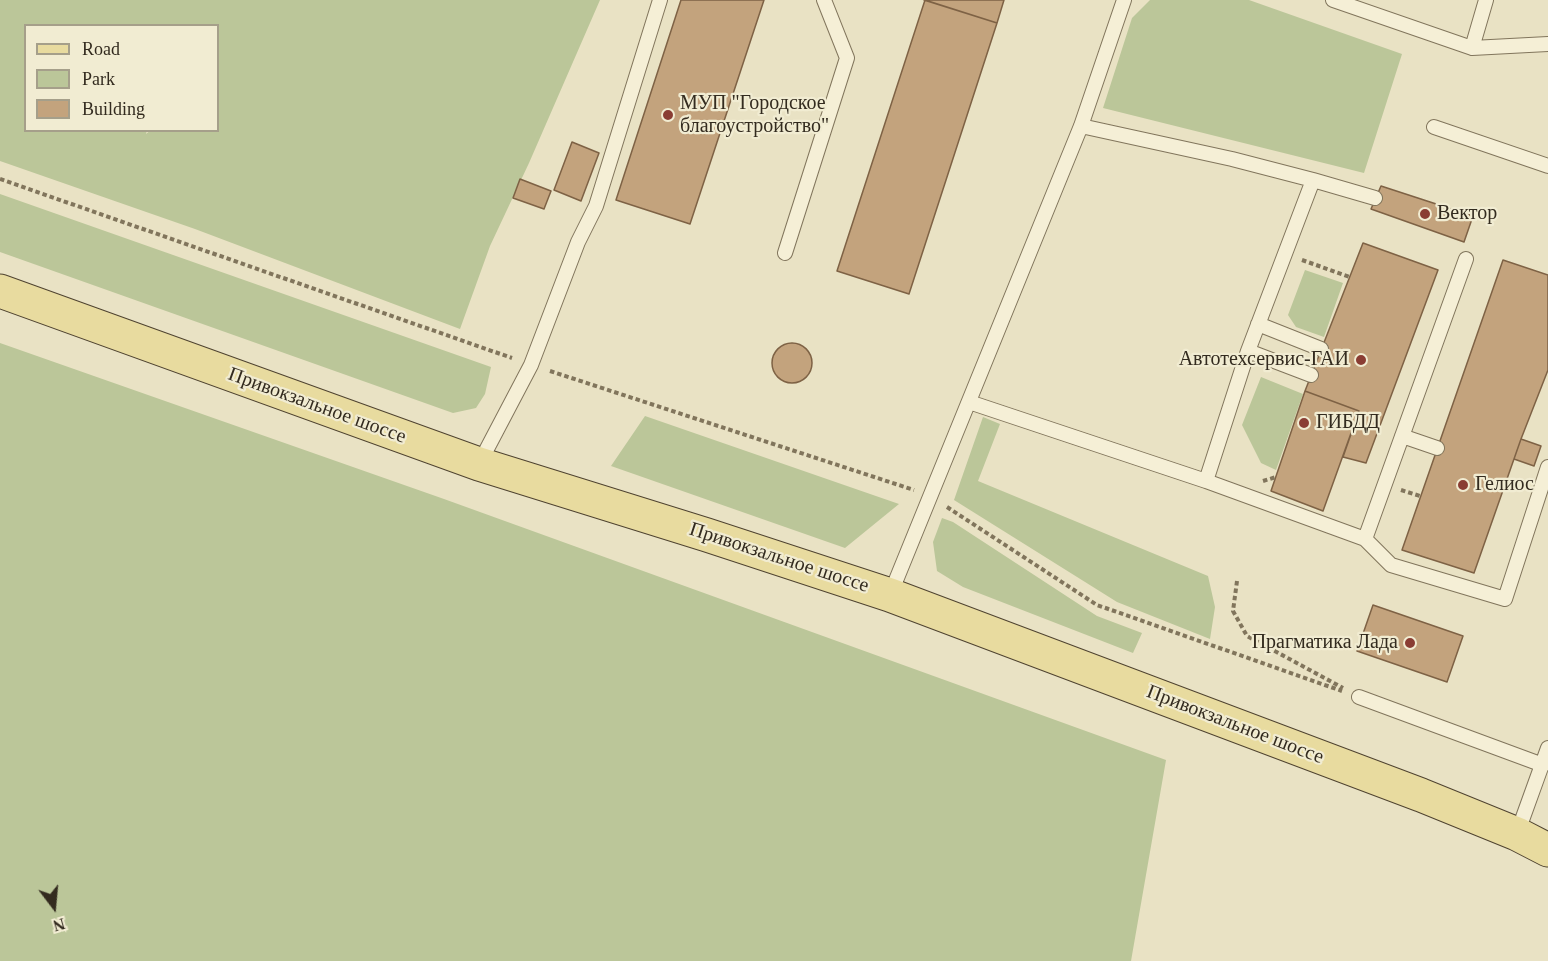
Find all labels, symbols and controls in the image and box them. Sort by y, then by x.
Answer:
legend [24,24,219,132]
text: Road [82,39,120,59]
text: Park [82,69,115,89]
place label: МУП "Городское благоустройство" [680,92,829,139]
text: Building [82,99,145,119]
marker: МУП "Городское благоустройство" [661,108,675,122]
place label: Вектор [1437,202,1497,226]
marker: Вектор [1418,207,1432,221]
place label: Автотехсервис-ГАИ [1179,348,1349,372]
marker: Автотехсервис-ГАИ [1354,353,1368,367]
street label: Привокзальное шоссе [225,363,409,449]
place label: ГИБДД [1316,411,1380,435]
marker: ГИБДД [1297,416,1311,430]
place label: Гелиос [1475,473,1534,497]
marker: Гелиос [1456,478,1470,492]
street label: Привокзальное шоссе [686,518,872,598]
place label: Прагматика Лада [1252,631,1398,655]
marker: Прагматика Лада [1403,636,1417,650]
street label: Привокзальное шоссе [1143,680,1327,770]
north arrow [24,877,84,937]
text: N [51,915,67,935]

